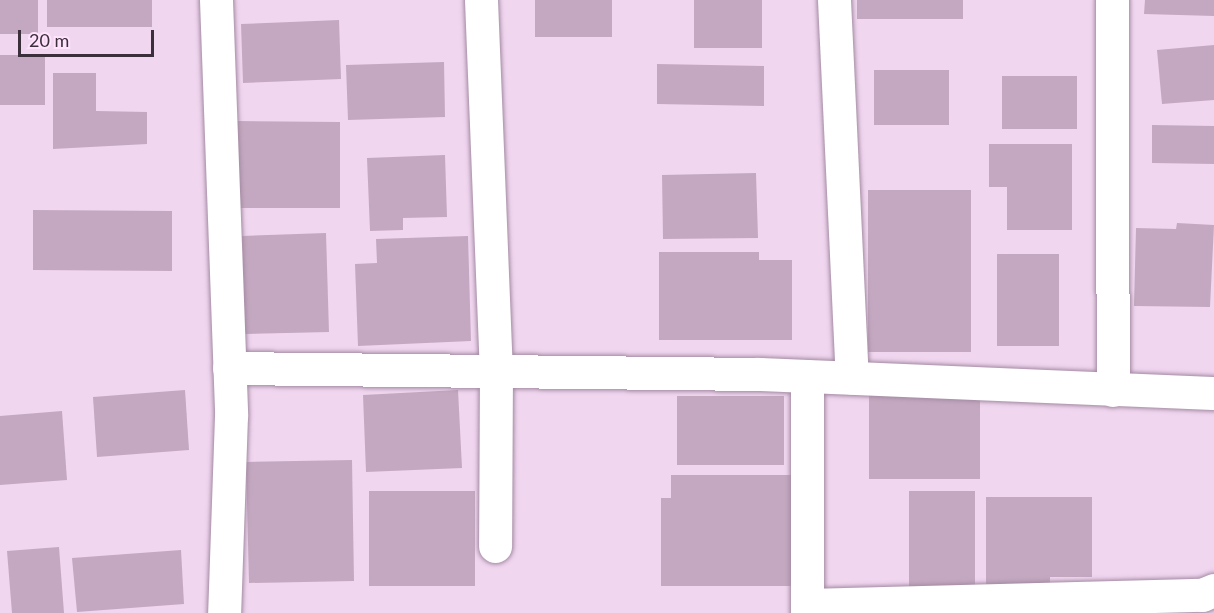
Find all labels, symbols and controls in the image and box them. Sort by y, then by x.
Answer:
scale bar [21,18,158,56]
text: 20 m [29,29,69,51]

